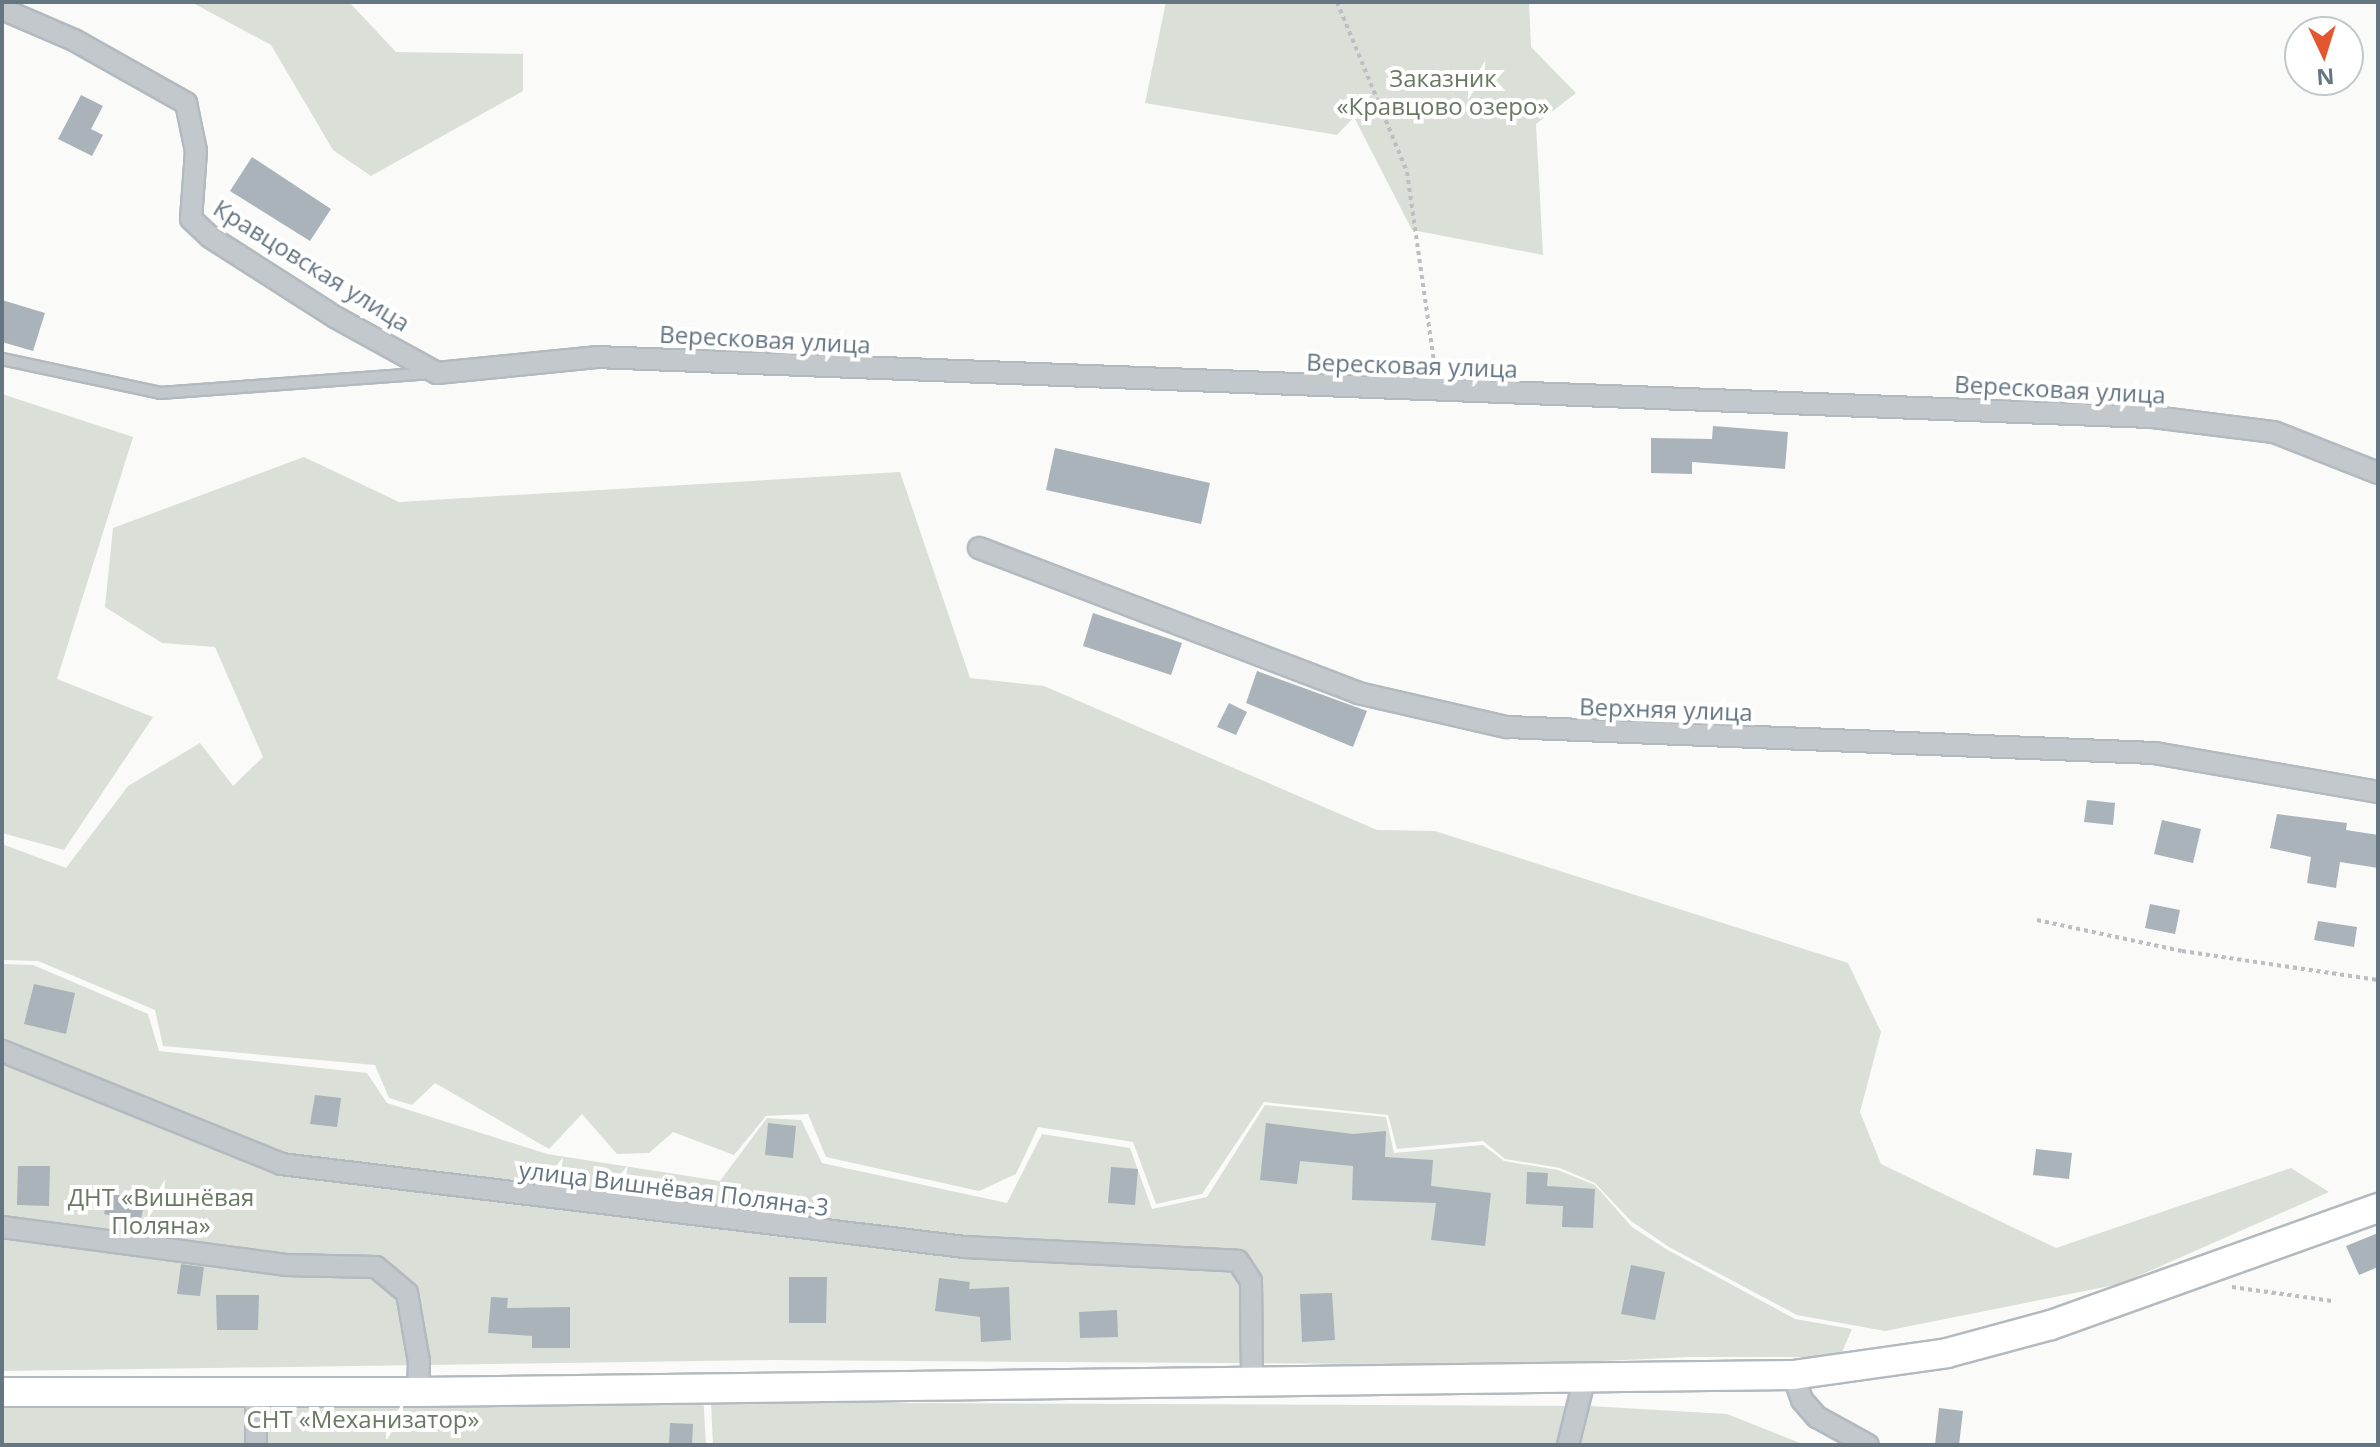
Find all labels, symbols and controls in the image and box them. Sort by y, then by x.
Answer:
north arrow [2284,16,2364,96]
text: N [2316,62,2336,94]
park label: Заказник «Кравцово озеро» [1337,64,1549,120]
street label: Кравцовская улица [209,193,415,337]
street label: Вересковая улица [659,319,871,359]
street label: Вересковая улица [1306,347,1518,383]
street label: Вересковая улица [1954,369,2166,409]
street label: Верхняя улица [1579,692,1753,726]
street label: улица Вишнёвая Поляна-3 [517,1155,831,1221]
park label: ДНТ «Вишнёвая Поляна» [68,1183,254,1239]
park label: СНТ «Механизатор» [247,1405,479,1433]

